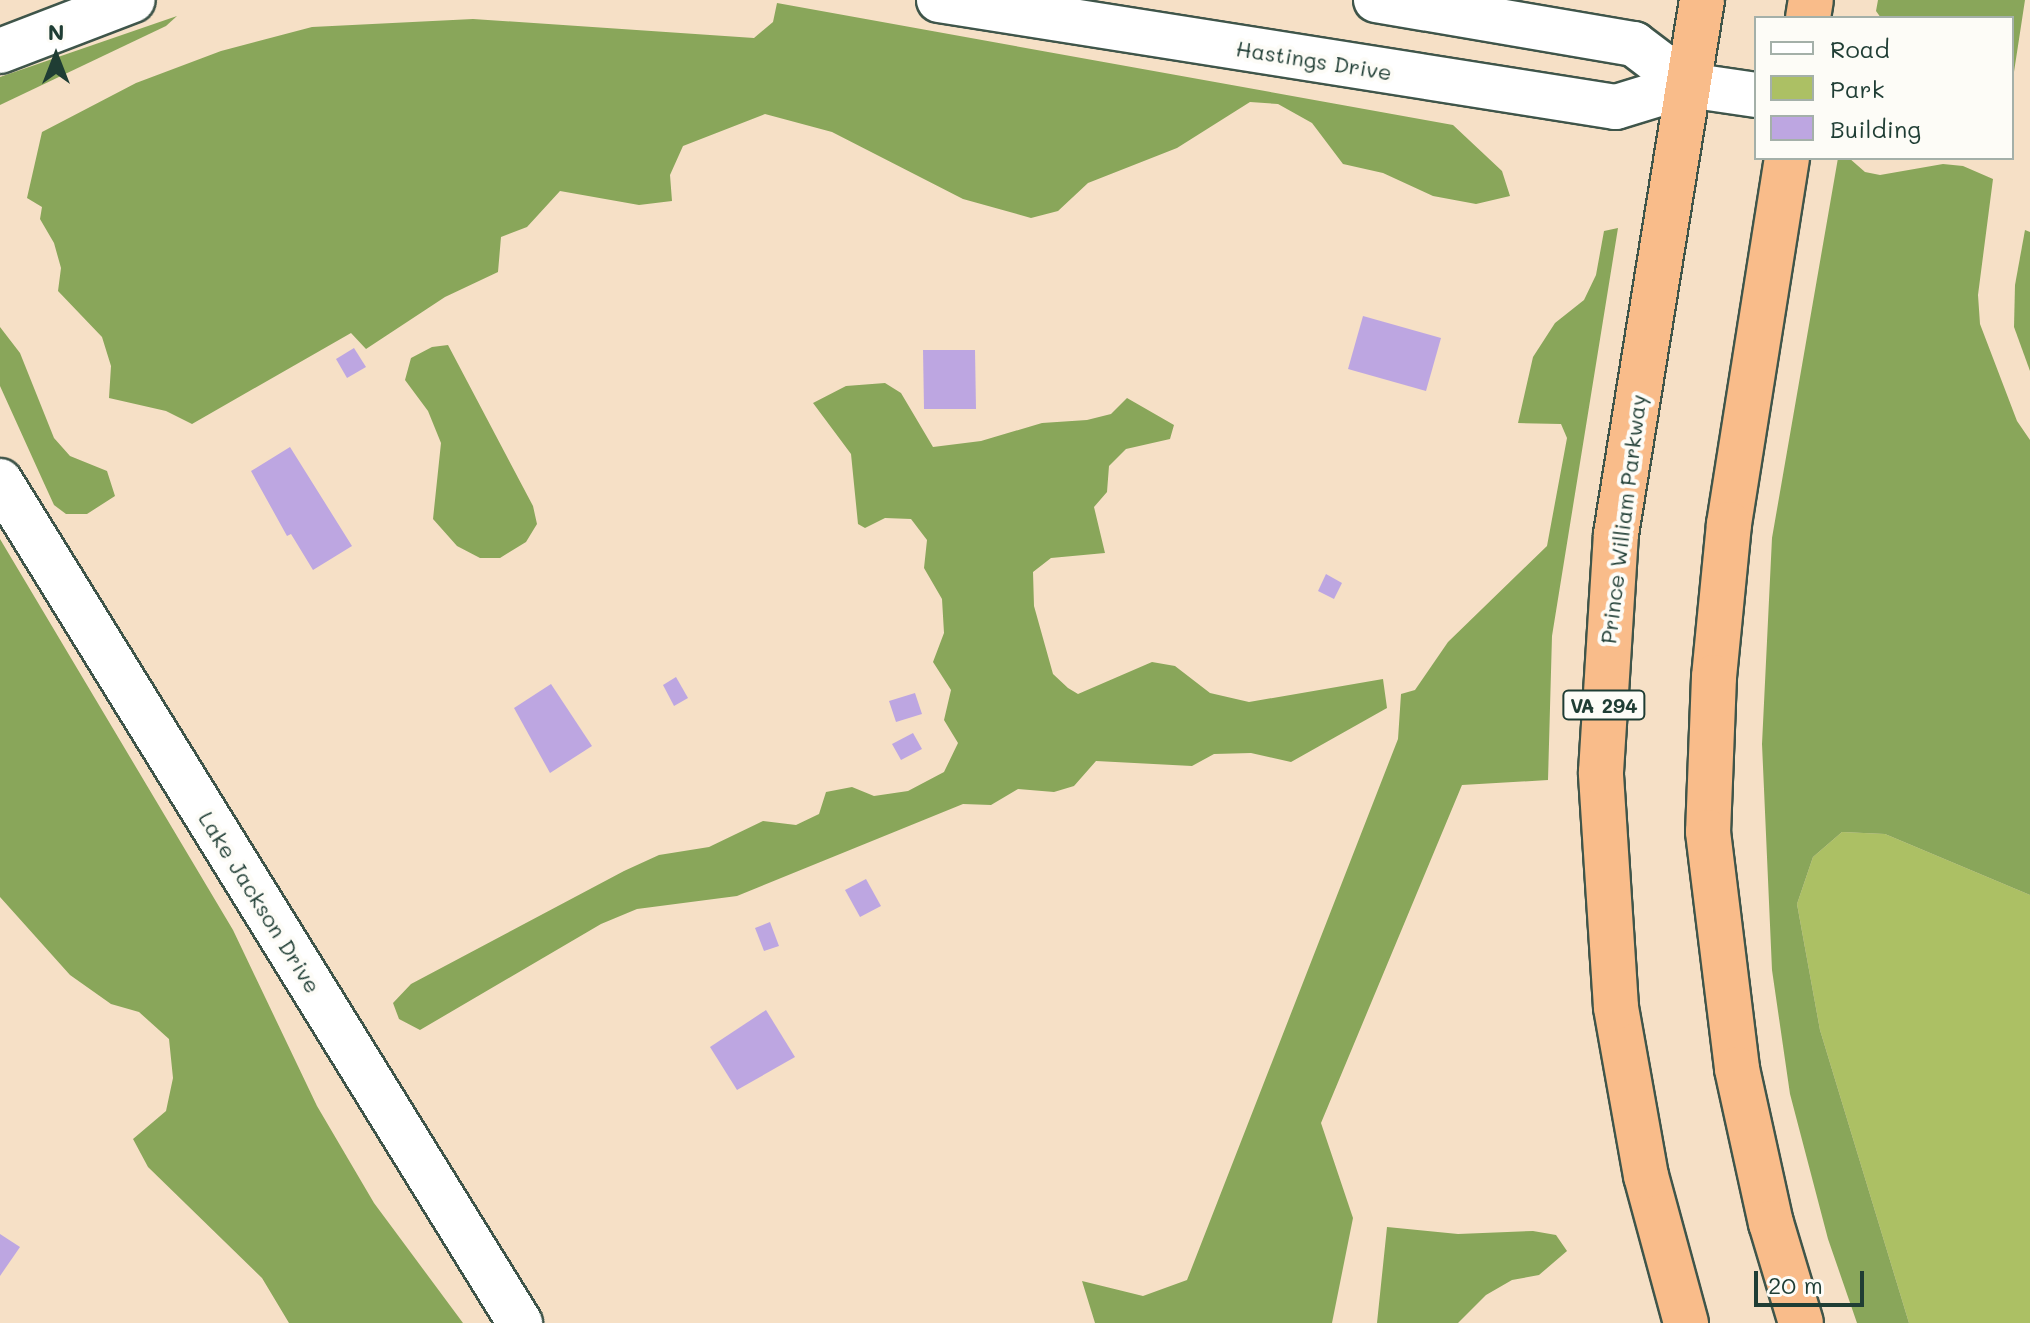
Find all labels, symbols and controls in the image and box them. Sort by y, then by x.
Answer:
north arrow [16,16,96,96]
legend [1754,16,2014,160]
text: N [48,17,64,46]
text: Road [1830,33,1890,64]
street label: Hastings Drive [1234,35,1394,85]
text: Park [1830,73,1884,104]
text: Building [1830,113,1921,144]
street label: Prince William Parkway [1595,393,1651,645]
road number: VA 294 [1562,689,1646,721]
street label: Lake Jackson Drive [193,806,327,998]
scale bar [1758,1255,1868,1305]
text: 20 m [1768,1269,1823,1300]

